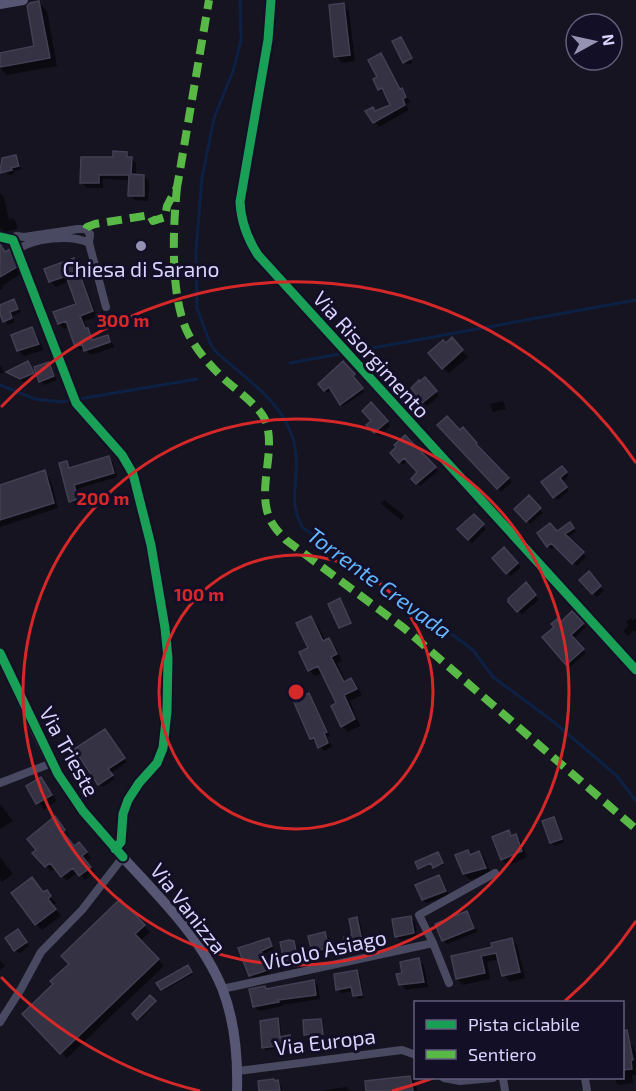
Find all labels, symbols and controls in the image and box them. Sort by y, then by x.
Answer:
north arrow [564,12,624,72]
text: N [599,33,620,47]
marker: Chiesa di Sarano [134,239,148,253]
place label: Chiesa di Sarano [63,256,219,281]
street label: Via Risorgimento [308,285,436,423]
text: 300 m [97,309,149,331]
text: 200 m [77,487,129,509]
water label: Torrente Crevada [303,521,457,643]
text: 100 m [174,583,224,605]
centre of rings [286,682,306,702]
street label: Via Trieste [35,702,105,800]
street label: Via Vanizza [146,858,232,958]
street label: Vicolo Asiago [260,924,388,974]
legend [414,1001,624,1079]
text: Pista ciclabile [468,1013,580,1035]
street label: Via Europa [273,1022,377,1060]
text: Sentiero [468,1043,536,1065]

